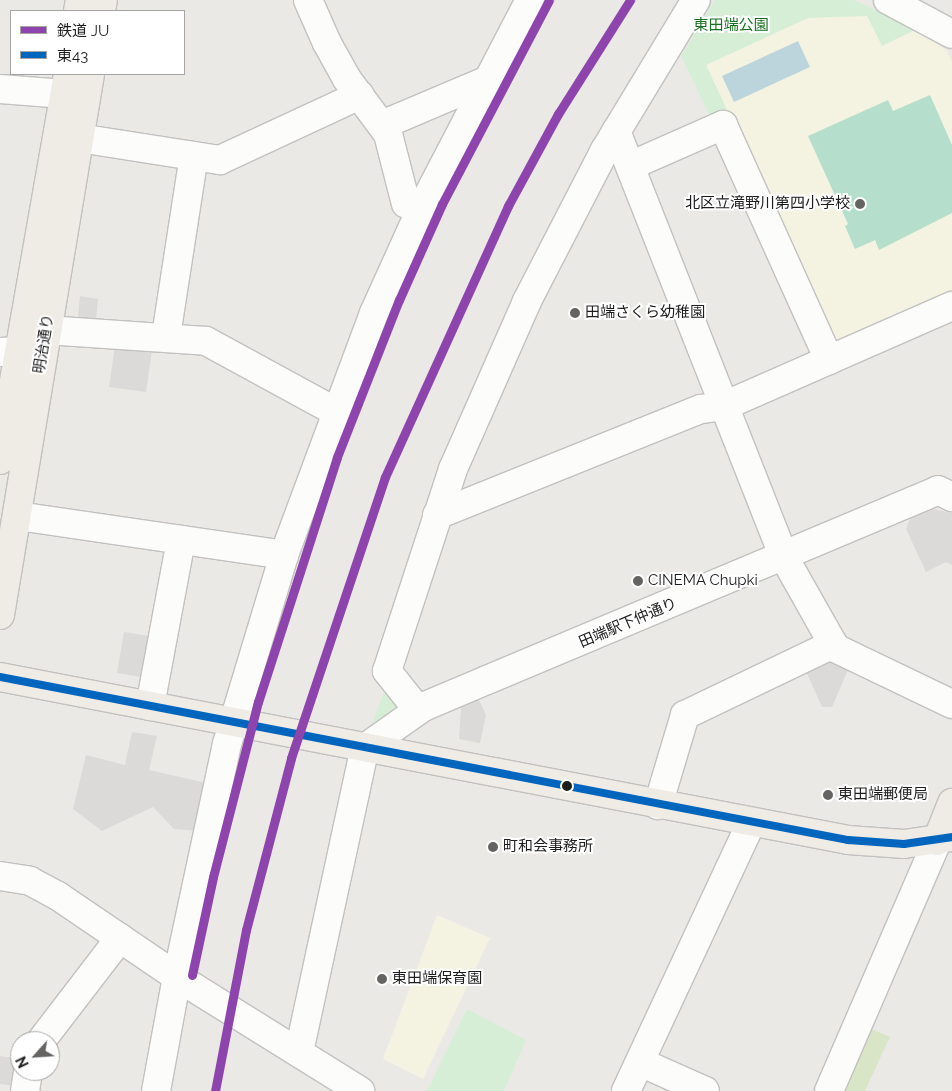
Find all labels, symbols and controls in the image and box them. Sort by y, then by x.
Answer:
legend [10,10,185,75]
park label: 東田端公園 [694,17,768,35]
text: 鉄道 JU [57,22,109,40]
text: 東43 [57,47,88,65]
place label: 北区立滝野川第四小学校 [685,195,850,213]
marker: 北区立滝野川第四小学校 [854,198,866,210]
place label: 田端さくら幼稚園 [585,304,705,322]
marker: 田端さくら幼稚園 [569,307,581,319]
street label: 明治通り [30,313,58,375]
place label: CINEMA Chupki [648,572,758,590]
marker: CINEMA Chupki [632,575,644,587]
street label: 田端駅下仲通り [576,594,680,652]
unlabelled marker [562,781,572,791]
place label: 東田端郵便局 [838,786,928,804]
marker: 東田端郵便局 [822,789,834,801]
place label: 町和会事務所 [503,838,593,856]
marker: 町和会事務所 [487,841,499,853]
place label: 東田端保育園 [392,970,482,988]
marker: 東田端保育園 [376,973,388,985]
north arrow [10,1031,60,1081]
text: N [13,1054,32,1070]

